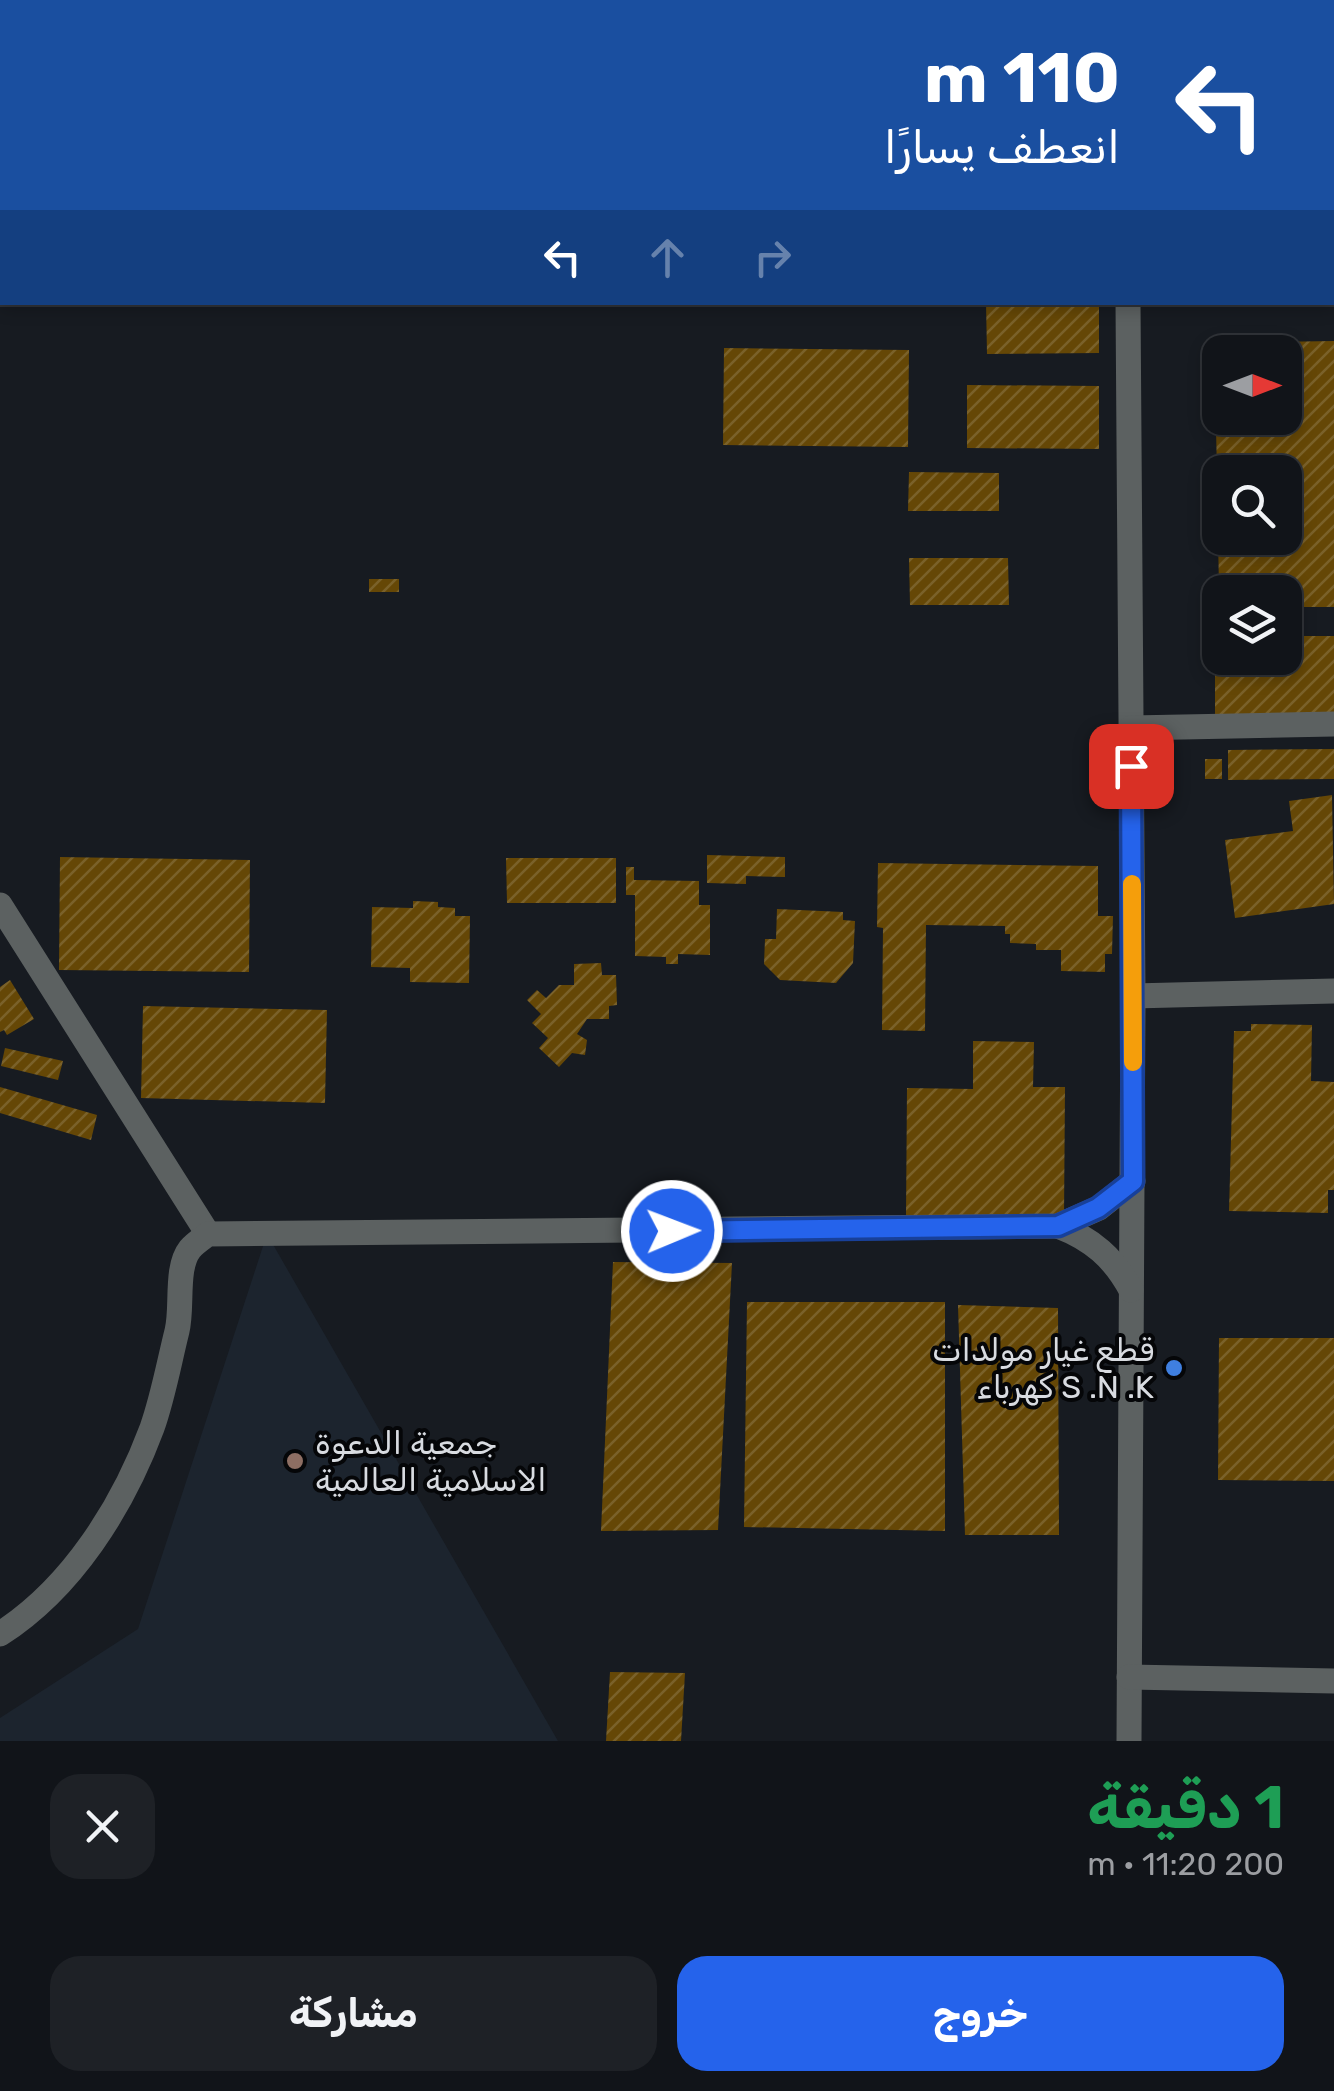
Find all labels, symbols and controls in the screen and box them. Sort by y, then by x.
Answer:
text: 110 m [924,37,1120,120]
icon: left [1155,40,1285,170]
text: انعطف يسارًا [884,121,1120,174]
icon: left [535,230,590,285]
icon: ahead [640,230,695,285]
icon: right [745,230,800,285]
north arrow [1202,335,1302,435]
map controls [1202,335,1302,675]
button: search [1202,455,1302,555]
button: layers [1202,575,1302,675]
pin [1089,724,1174,809]
icon: arrive [1104,739,1159,794]
position arrow [620,1179,724,1283]
place label: قطع غيار مولدات كهرباء S .N .K [932,1331,1154,1406]
marker: قطع غيار مولدات كهرباء S .N .K [1163,1357,1185,1379]
place label: جمعية الدعوة الاسلامية العالمية [315,1424,547,1499]
marker: جمعية الدعوة الاسلامية العالمية [284,1450,306,1472]
text: 1 دقيقة [1087,1772,1284,1843]
button: close [50,1774,155,1879]
text: 200 m · 11:20 [1087,1845,1284,1883]
button: مشاركة [50,1956,657,2071]
button: خروج [677,1956,1284,2071]

